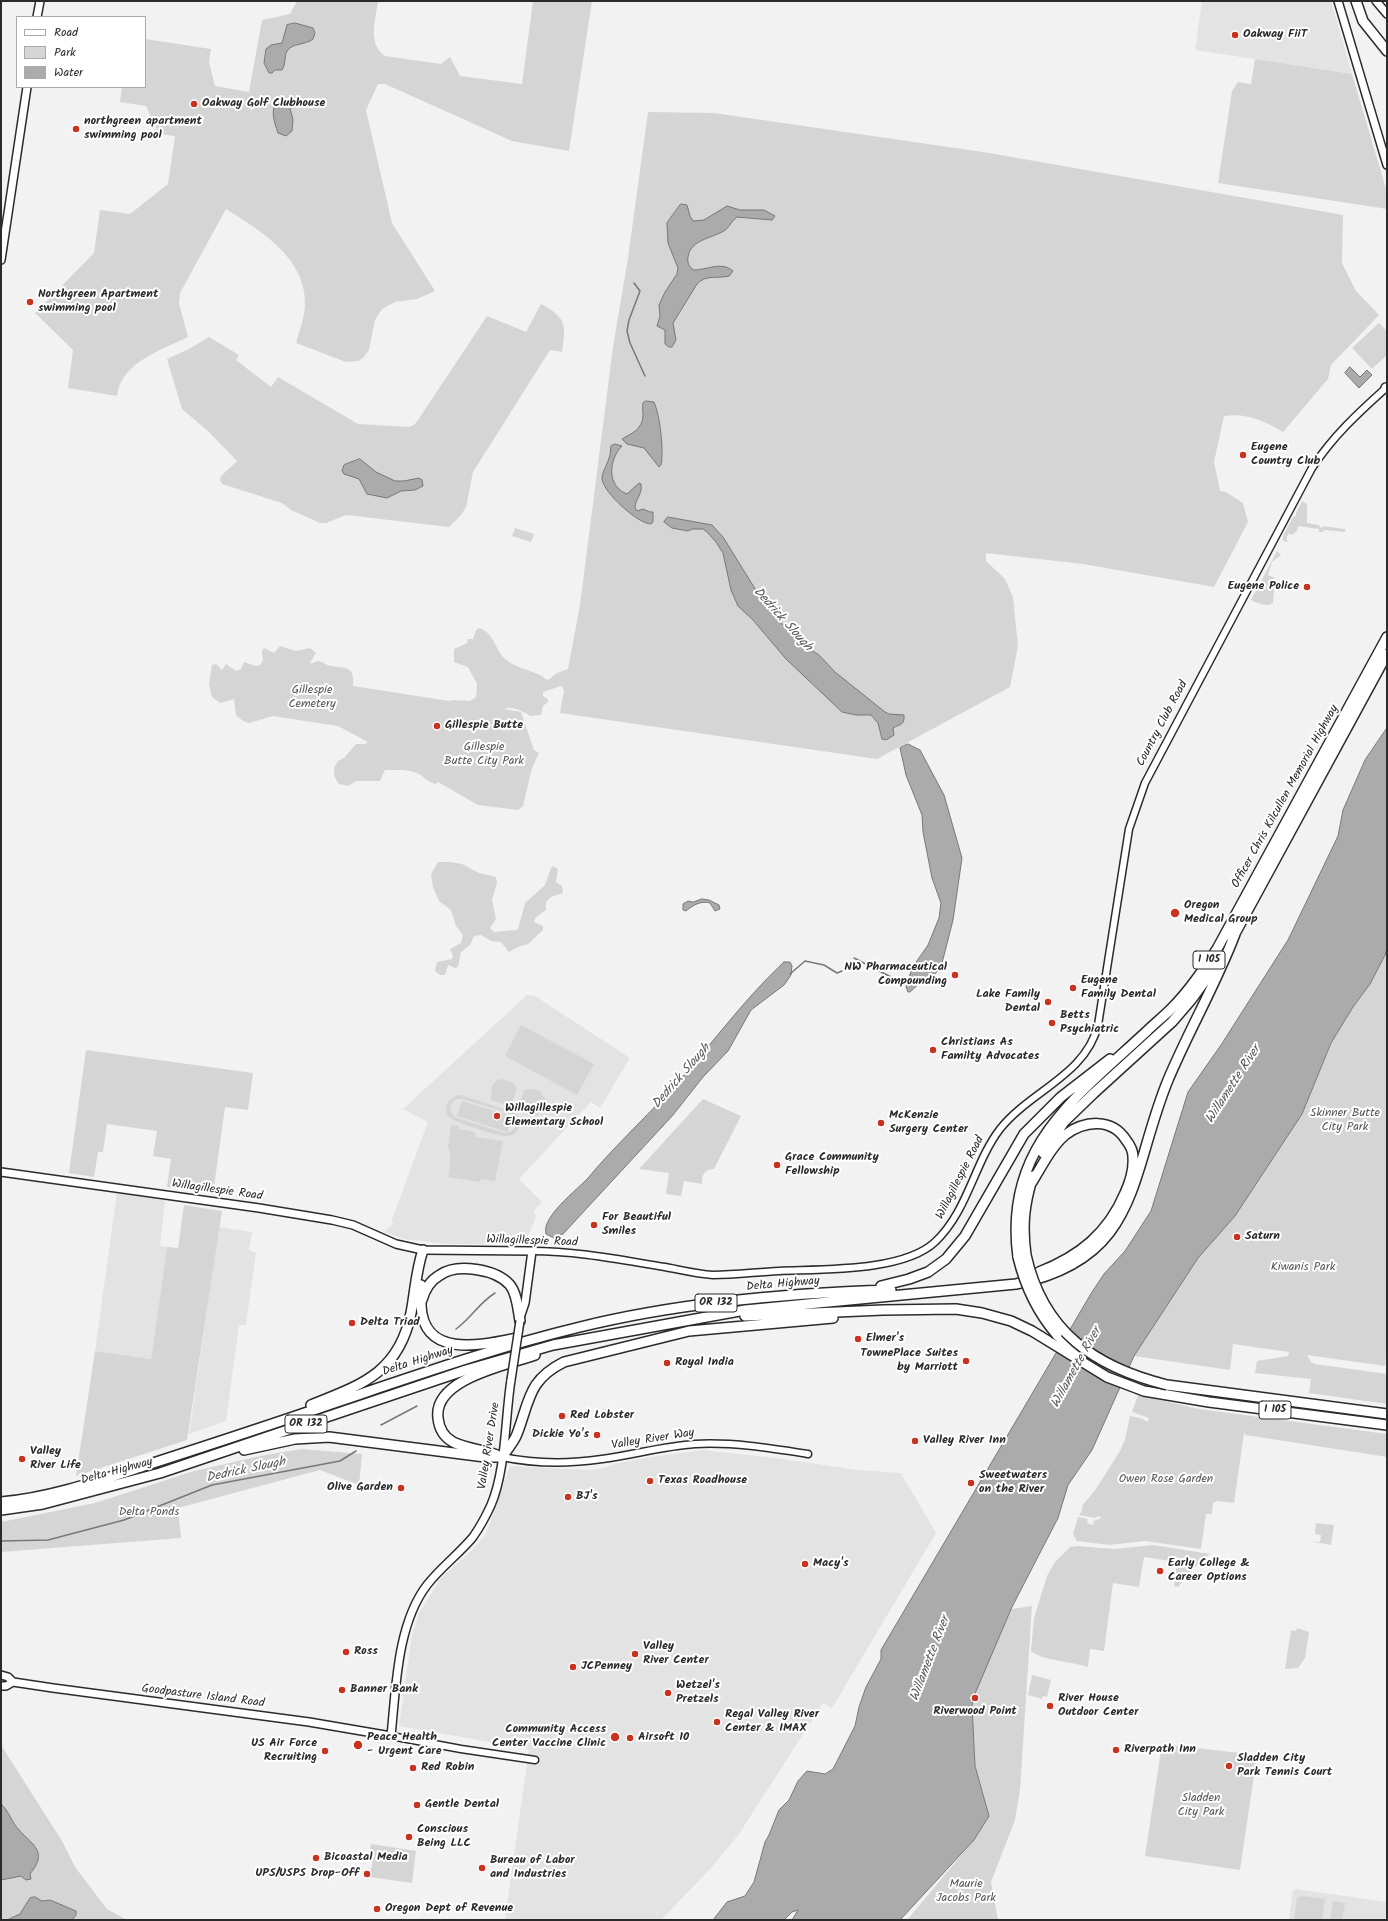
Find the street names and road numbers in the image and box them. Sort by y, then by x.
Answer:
street label: Country Club Road [1134,679,1192,769]
street label: Officer Chris Kilcullen Memorial Highway [1230,703,1342,891]
road number: I 105 [1193,951,1225,969]
street label: Willagillespie Road [934,1134,988,1222]
street label: Willagillespie Road [171,1177,263,1205]
street label: Willagillespie Road [486,1233,578,1251]
street label: Delta Highway [746,1275,820,1295]
road number: OR 132 [695,1294,737,1312]
street label: Delta Highway [381,1344,455,1380]
street label: Valley River Drive [476,1401,504,1491]
road number: I 105 [1259,1401,1291,1419]
road number: OR 132 [285,1415,327,1433]
street label: Valley River Way [611,1426,695,1454]
street label: Delta Highway [80,1456,154,1488]
street label: Goodpasture Island Road [141,1682,265,1712]

